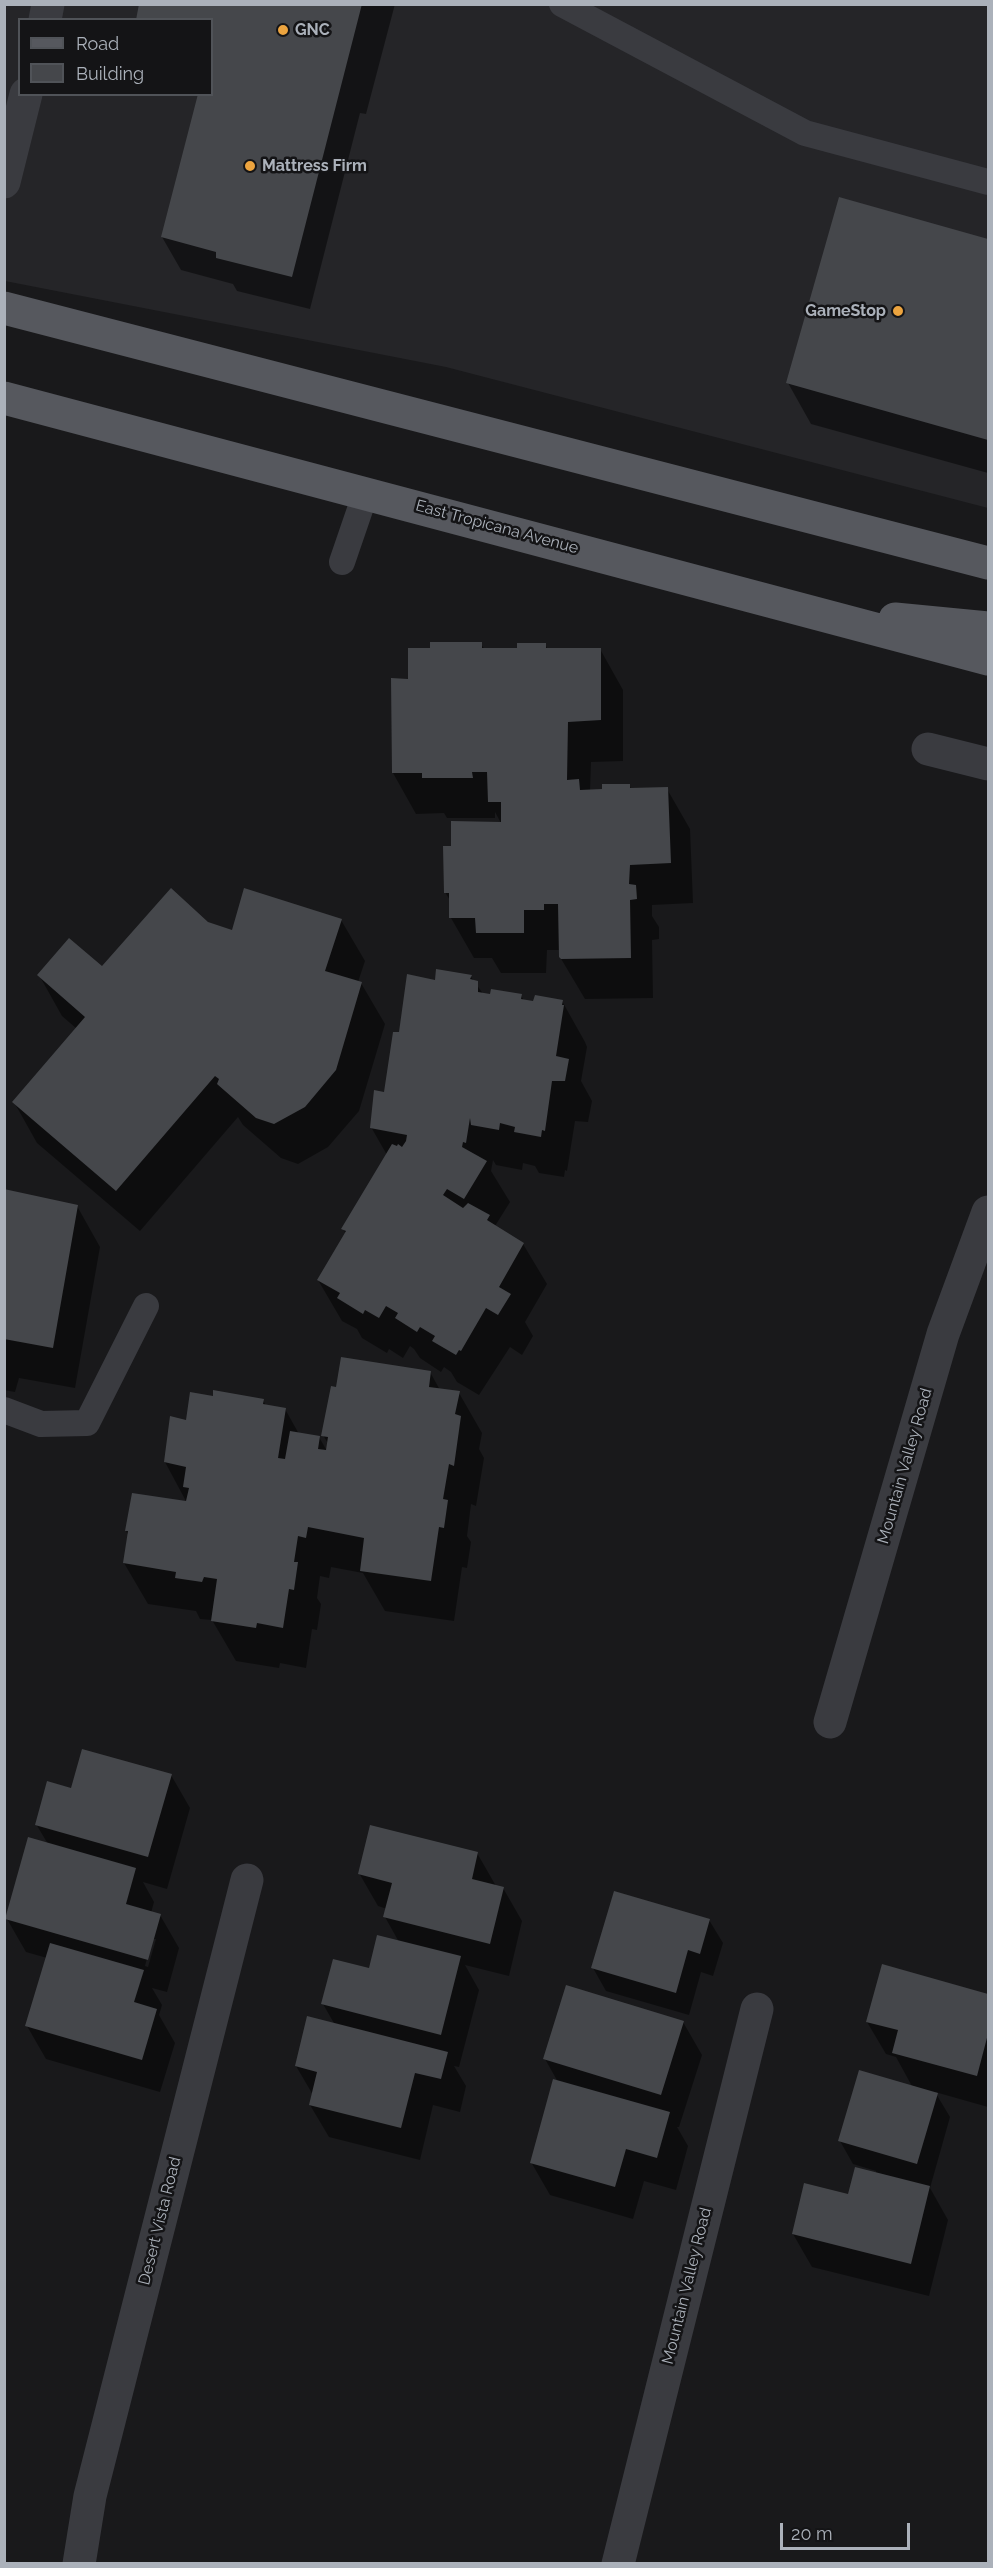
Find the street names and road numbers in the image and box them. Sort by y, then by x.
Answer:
street label: East Tropicana Avenue [413,496,581,558]
street label: Mountain Valley Road [874,1386,936,1546]
street label: Desert Vista Road [135,2155,185,2287]
street label: Mountain Valley Road [658,2206,716,2366]

